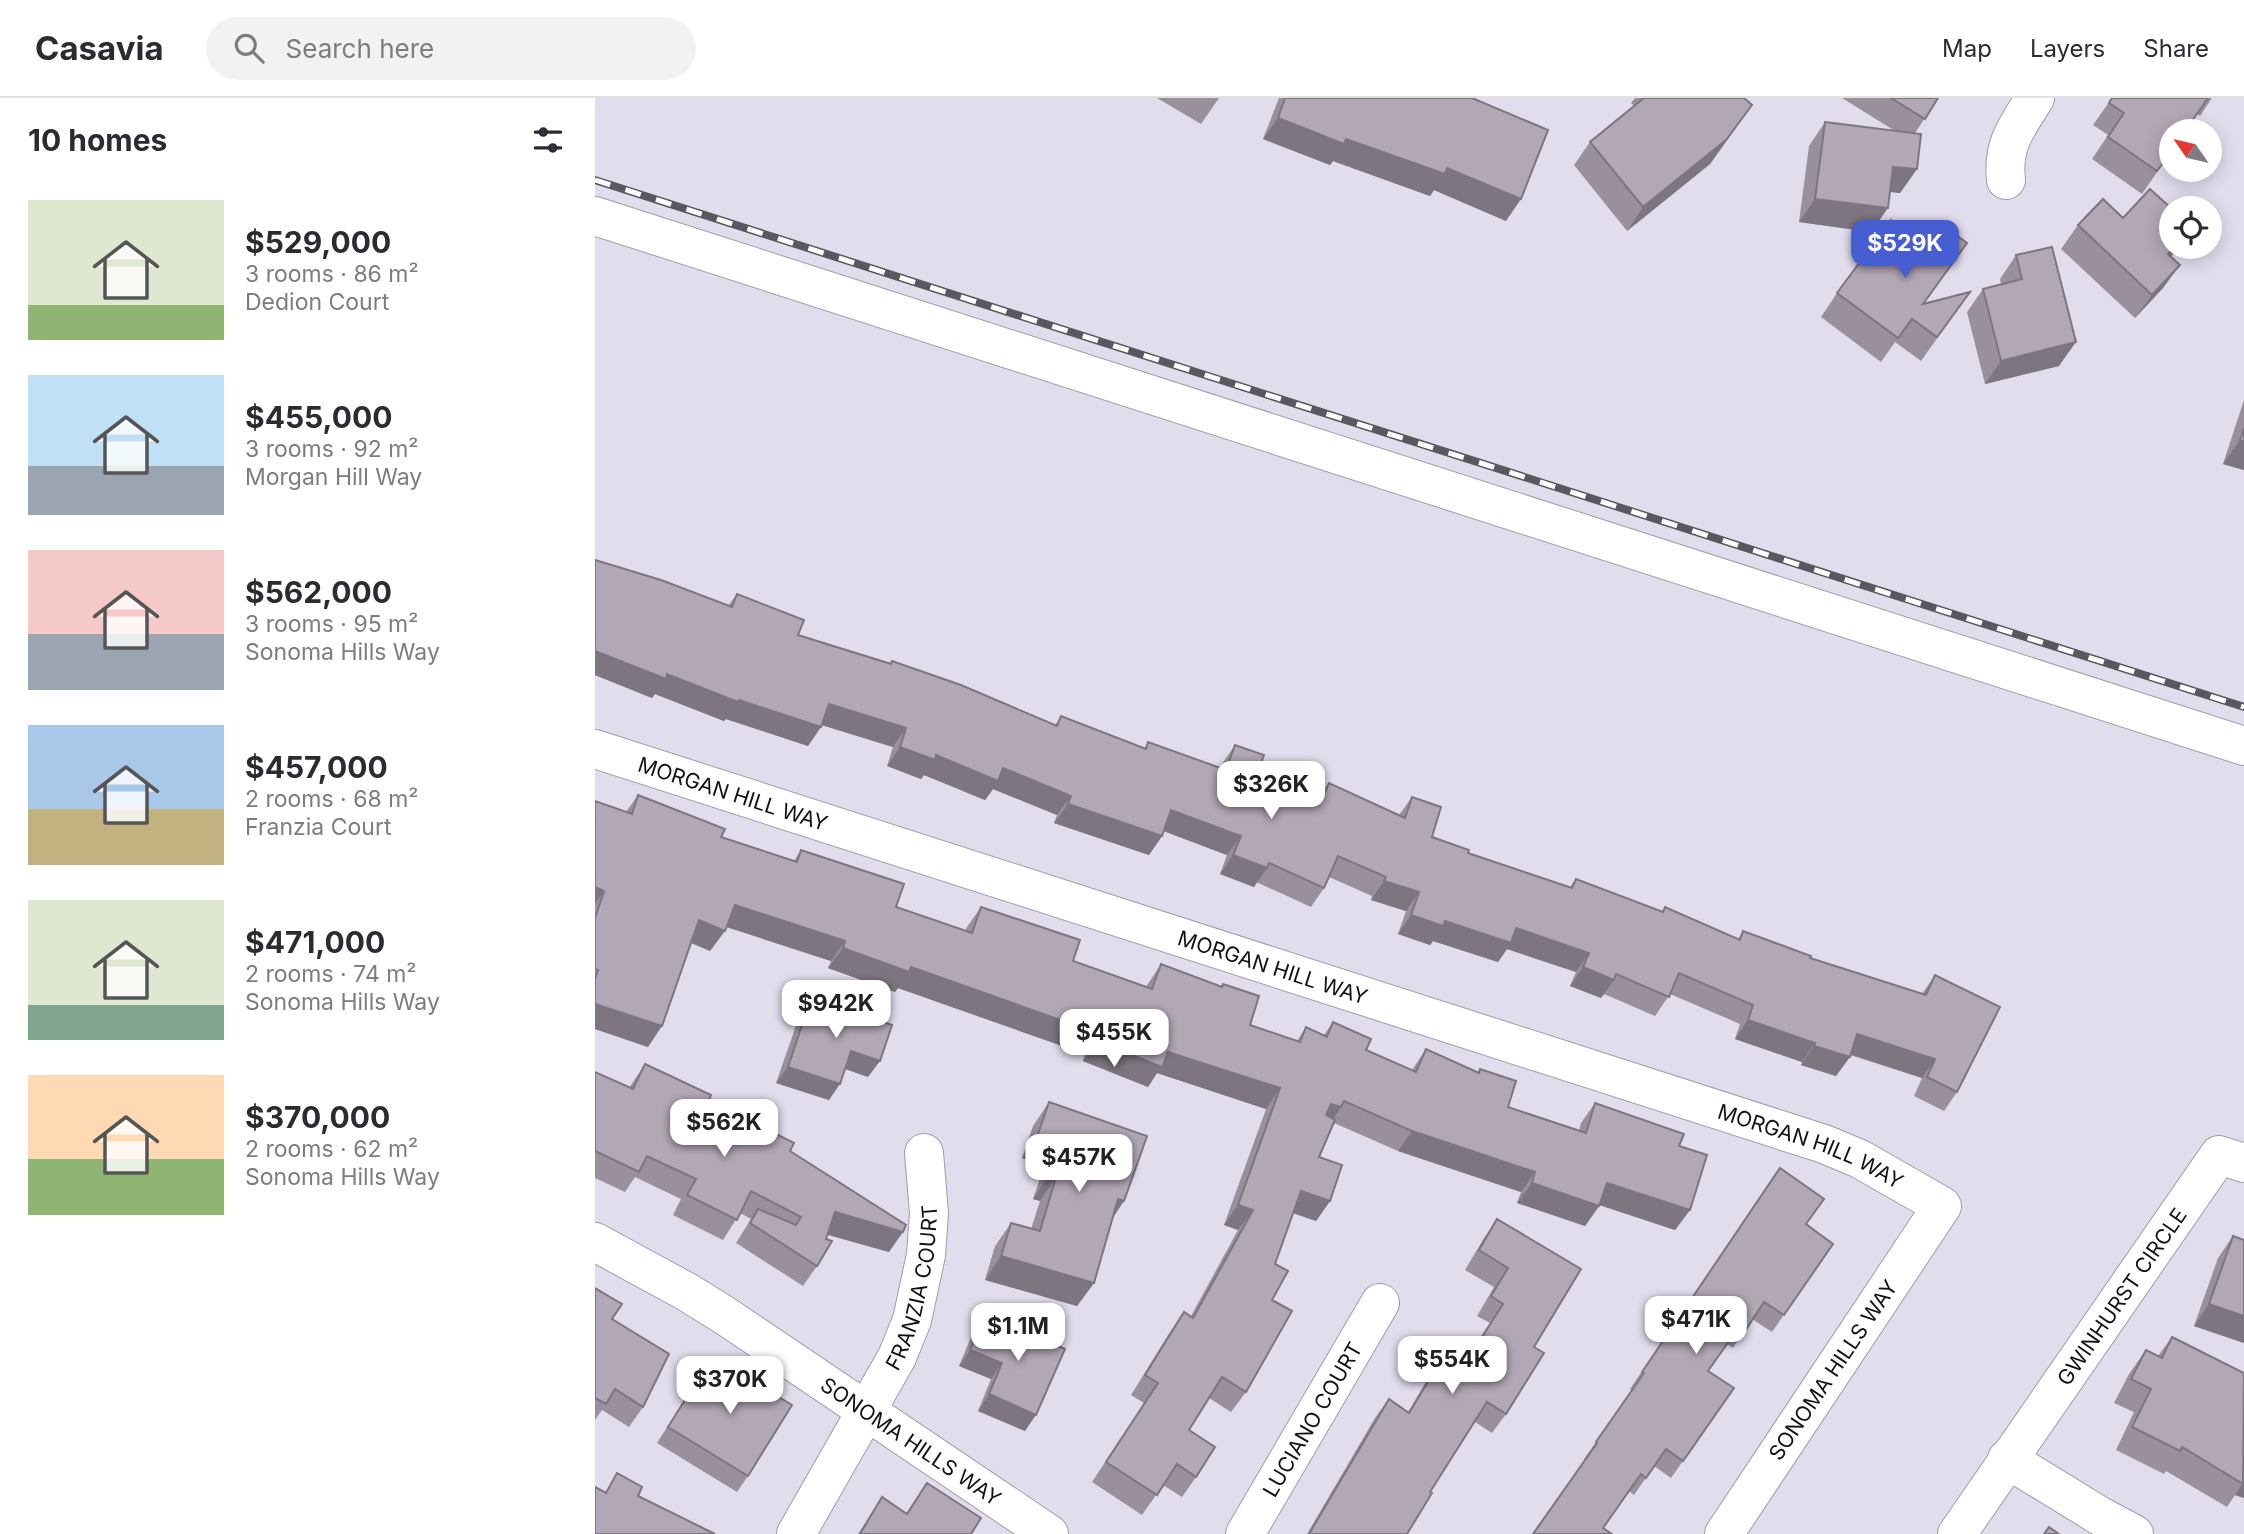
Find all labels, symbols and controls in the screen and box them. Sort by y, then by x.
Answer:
search box [206,17,696,80]
text: Casavia [35,28,164,68]
icon: search [230,29,268,67]
text: Search here [286,33,434,64]
text: Map [1942,34,1992,63]
text: Layers [2030,34,2105,63]
text: Share [2143,34,2209,63]
north arrow [2159,119,2223,182]
map controls [2159,119,2222,259]
icon: filters [529,121,567,159]
text: 10 homes [28,122,167,158]
button: locate [2159,196,2222,259]
pin: $529K [1856,220,1954,280]
text: $529,000 [245,224,391,260]
icon: home [84,228,168,312]
text: $529K [1867,229,1943,257]
text: 3 rooms · 86 m² [245,260,419,288]
text: Dedion Court [245,288,389,316]
text: $455,000 [245,399,392,435]
icon: home [84,403,168,487]
text: 3 rooms · 92 m² [245,435,418,463]
text: Morgan Hill Way [245,463,422,491]
text: $562,000 [245,574,392,610]
icon: home [84,578,168,662]
text: 3 rooms · 95 m² [245,610,418,638]
text: Sonoma Hills Way [245,638,440,666]
text: $457,000 [245,749,388,785]
street label: MORGAN HILL WAY [635,751,831,836]
icon: home [84,753,168,837]
pin: $326K [1222,762,1320,821]
text: $326K [1233,770,1309,798]
text: 2 rooms · 68 m² [245,785,418,813]
text: Franzia Court [245,813,391,841]
text: $471,000 [245,924,385,960]
street label: MORGAN HILL WAY [1175,925,1371,1009]
icon: home [84,928,168,1012]
text: 2 rooms · 74 m² [245,960,417,988]
pin: $942K [787,981,885,1040]
text: Sonoma Hills Way [245,988,440,1016]
text: $942K [798,989,874,1017]
pin: $455K [1065,1010,1163,1069]
text: $455K [1076,1018,1152,1046]
street label: MORGAN HILL WAY [1715,1098,1908,1194]
text: $370,000 [245,1099,390,1135]
pin: $562K [675,1100,773,1159]
icon: home [84,1103,168,1187]
text: $562K [686,1108,762,1136]
pin: $457K [1030,1134,1128,1194]
text: 2 rooms · 62 m² [245,1135,418,1163]
text: $457K [1041,1143,1117,1171]
text: Sonoma Hills Way [245,1163,440,1191]
street label: FRANZIA COURT [880,1203,942,1374]
street label: GWINHURST CIRCLE [2051,1203,2191,1390]
street label: SONOMA HILLS WAY [1763,1275,1903,1465]
pin: $471K [1647,1296,1745,1356]
pin: $1.1M [969,1304,1067,1363]
text: $471K [1661,1305,1731,1333]
text: $1.1M [987,1312,1049,1340]
pin: $554K [1403,1336,1501,1396]
street label: LUCIANO COURT [1257,1337,1367,1501]
text: $554K [1414,1345,1490,1373]
pin: $370K [681,1356,779,1416]
text: $370K [693,1365,767,1393]
street label: SONOMA HILLS WAY [816,1372,1006,1511]

